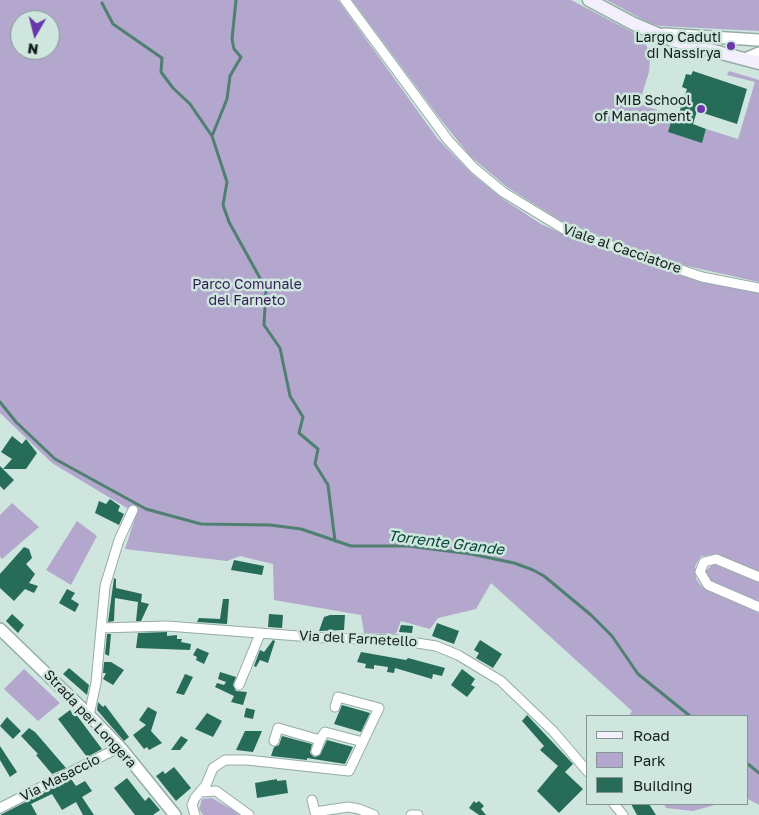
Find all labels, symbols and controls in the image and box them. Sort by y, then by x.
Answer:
north arrow [10,10,60,60]
place label: Largo Caduti di Nassirya [635,30,721,62]
text: N [27,40,39,59]
marker: Largo Caduti di Nassirya [725,40,737,52]
place label: MIB School of Managment [594,93,691,125]
marker: MIB School of Managment [695,103,707,115]
street label: Viale al Cacciatore [560,221,684,277]
park label: Parco Comunale del Farneto [192,277,302,310]
water label: Torrente Grande [387,527,505,559]
street label: Via del Farnetello [298,628,418,650]
street label: Strada per Longera [40,666,140,772]
legend [586,715,749,805]
text: Road [633,726,670,744]
street label: Via Masaccio [17,751,103,805]
text: Park [633,751,665,769]
text: Building [633,776,693,794]

